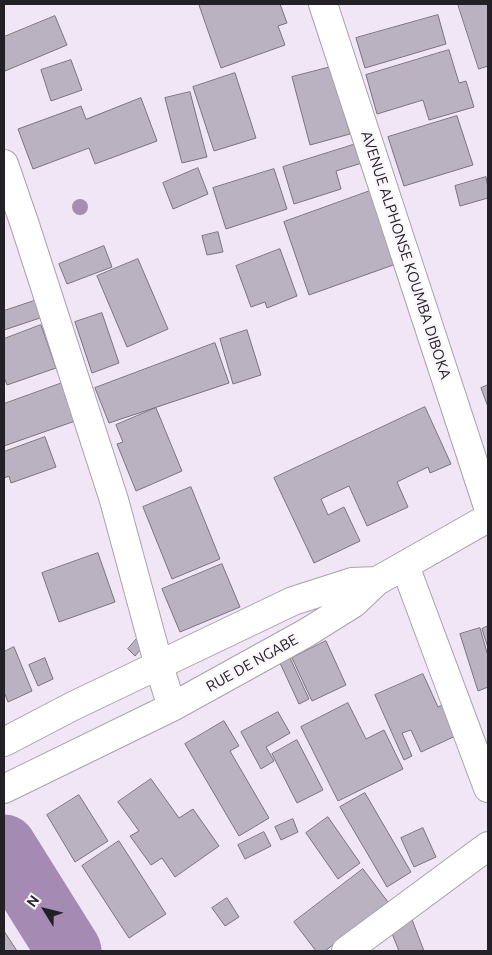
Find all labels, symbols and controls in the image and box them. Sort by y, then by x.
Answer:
street label: AVENUE ALPHONSE KOUMBA DIBOKA [357,129,455,381]
street label: RUE DE NGABE [203,630,301,696]
north arrow [20,885,70,935]
text: N [23,892,42,910]

